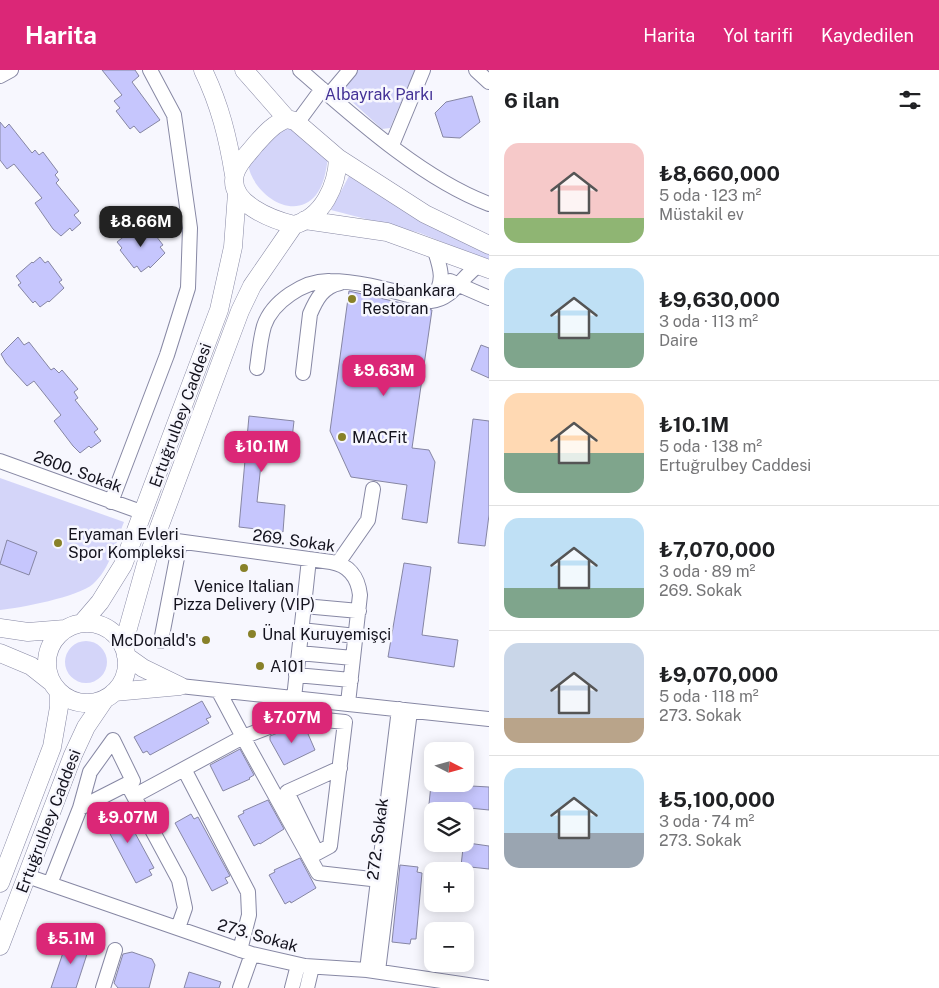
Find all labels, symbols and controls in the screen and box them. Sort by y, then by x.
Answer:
text: Harita [25,21,97,49]
text: Harita [643,25,695,46]
text: Yol tarifi [723,25,793,46]
text: Kaydedilen [821,25,914,46]
park label: Albayrak Parkı [325,85,433,104]
icon: filters [896,86,924,114]
text: 6 ilan [504,88,559,113]
text: ₺8,660,000 [659,161,780,186]
icon: home [544,163,604,223]
text: 5 oda · 123 m² [659,186,761,205]
text: Müstakil ev [659,205,744,224]
pin: ₺8.66M [100,206,182,248]
text: ₺8.66M [110,212,172,231]
place label: Balabankara Restoran [362,281,455,318]
text: ₺9,630,000 [659,287,780,312]
icon: home [544,288,604,348]
marker: Balabankara Restoran [346,293,358,305]
text: 3 oda · 113 m² [659,312,758,331]
text: Daire [659,331,698,350]
street label: Ertuğrulbey Caddesi [146,340,215,490]
pin: ₺9.63M [343,354,425,397]
text: ₺9.63M [353,361,415,380]
text: ₺10.1M [659,412,729,437]
icon: home [544,413,604,473]
place label: MACFit [352,428,408,447]
pin: ₺10.1M [221,430,303,473]
marker: MACFit [336,431,348,443]
text: ₺10.1M [235,437,289,456]
text: 5 oda · 138 m² [659,437,762,456]
street label: 2600. Sokak [31,447,125,496]
text: Ertuğrulbey Caddesi [659,456,811,475]
place label: Eryaman Evleri Spor Kompleksi [68,525,185,562]
street label: 269. Sokak [251,525,336,556]
marker: Eryaman Evleri Spor Kompleksi [52,537,64,549]
text: ₺7,070,000 [659,537,775,562]
icon: home [544,538,604,598]
marker: Venice Italian Pizza Delivery (VIP) [238,562,250,574]
text: 3 oda · 89 m² [659,562,755,581]
place label: Venice Italian Pizza Delivery (VIP) [173,577,315,614]
text: 269. Sokak [659,581,742,600]
place label: Ünal Kuruyemişçi [262,624,391,644]
marker: Ünal Kuruyemişçi [246,628,258,640]
place label: McDonald's [110,631,196,650]
marker: McDonald's [200,634,212,646]
place label: A101 [270,657,304,676]
marker: A101 [254,660,266,672]
text: ₺9,070,000 [659,662,778,687]
icon: home [544,663,604,723]
text: 5 oda · 118 m² [659,687,759,706]
pin: ₺7.07M [251,702,333,744]
text: 273. Sokak [659,706,742,725]
text: ₺7.07M [263,708,321,727]
north arrow [424,742,474,792]
map controls [424,742,474,972]
street label: Ertuğrulbey Caddesi [12,747,85,896]
text: ₺5,100,000 [659,787,775,812]
icon: home [544,788,604,848]
street label: 272. Sokak [363,797,392,881]
pin: ₺9.07M [87,802,169,844]
button: layers [424,802,474,852]
text: ₺9.07M [98,808,158,827]
text: 3 oda · 74 m² [659,812,754,831]
text: 273. Sokak [659,831,742,850]
button: + [424,862,474,912]
street label: 273. Sokak [216,915,300,956]
pin: ₺5.1M [36,922,106,965]
button: − [424,922,474,972]
text: ₺5.1M [47,929,95,948]

